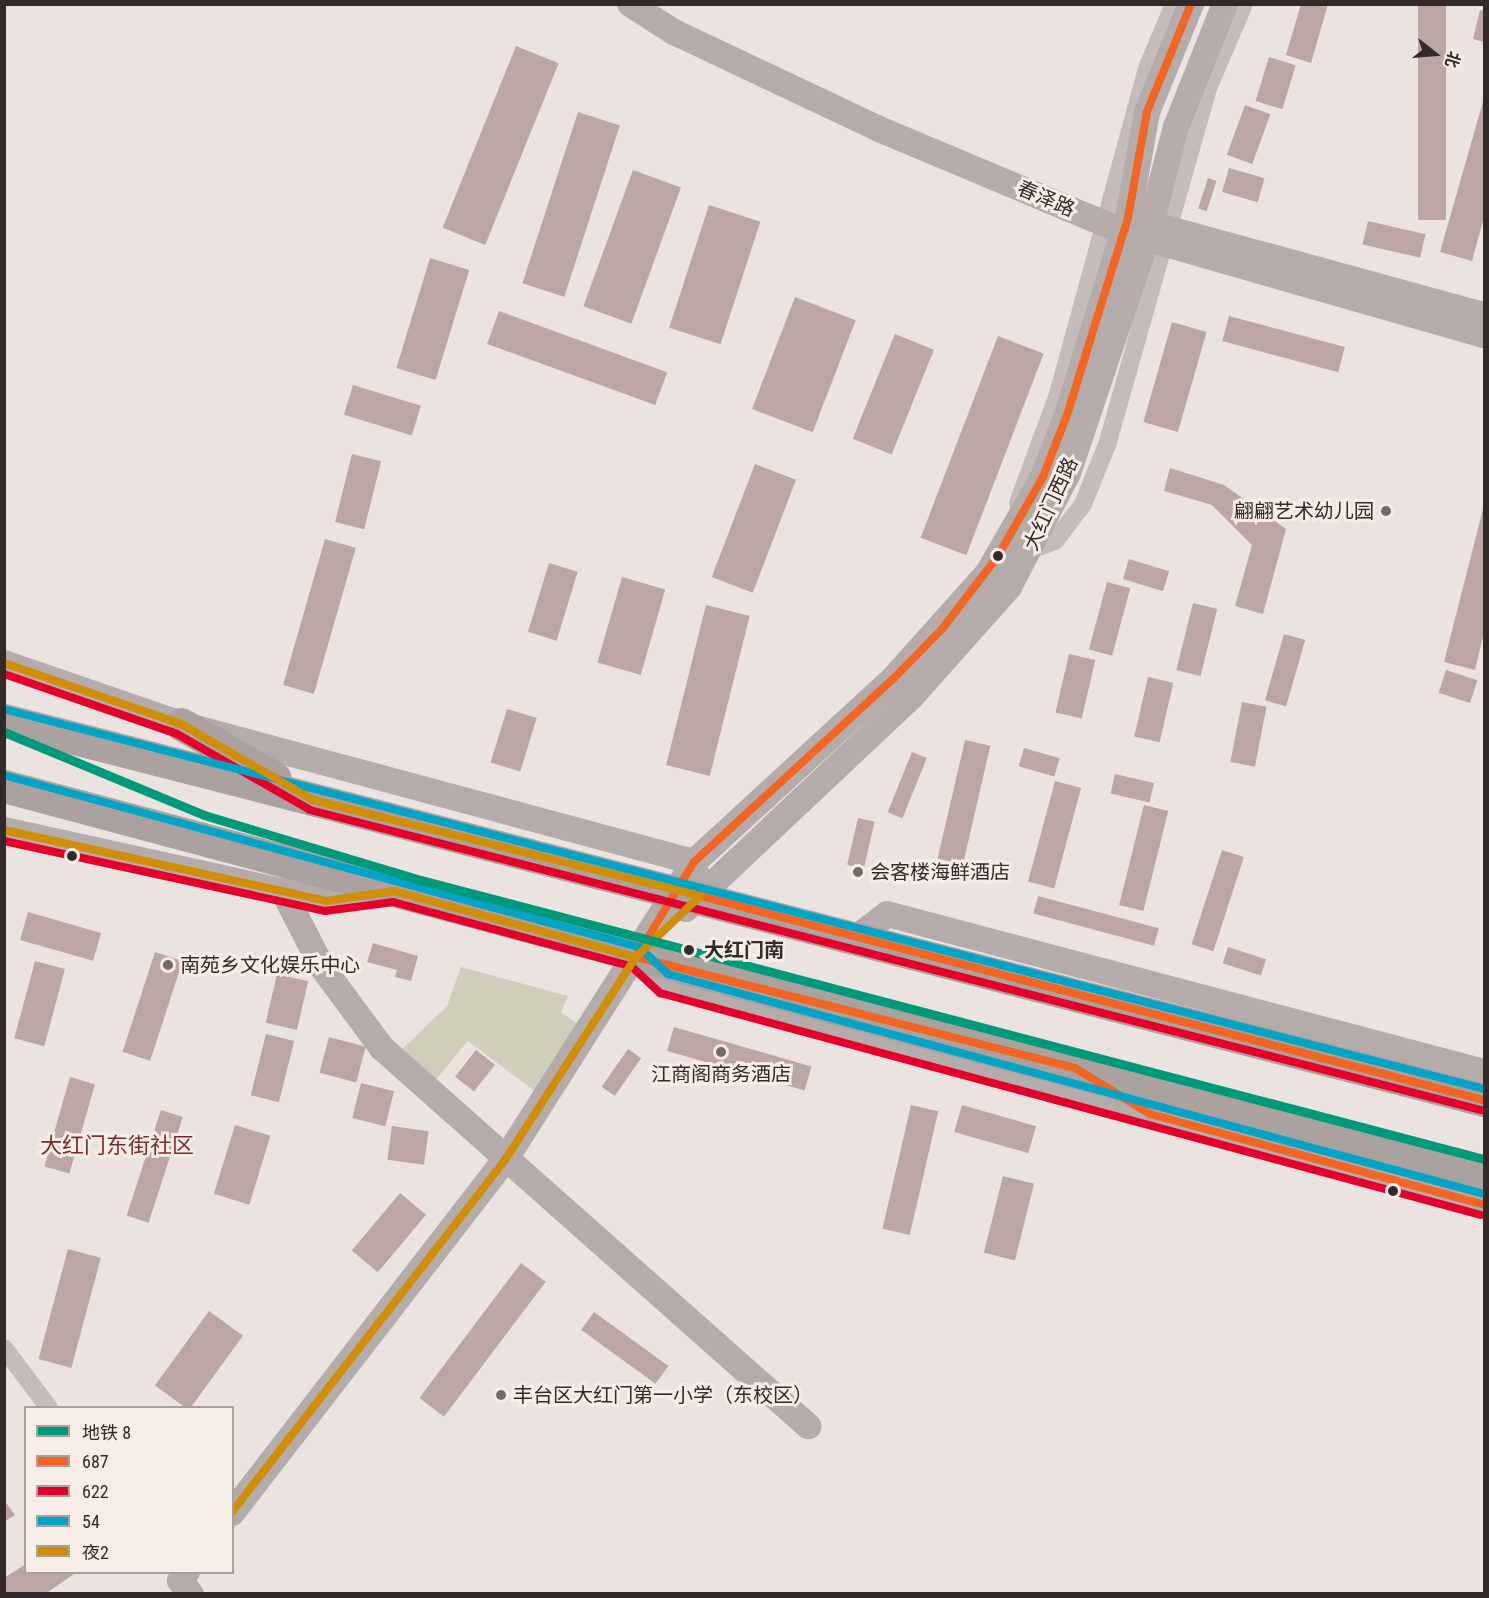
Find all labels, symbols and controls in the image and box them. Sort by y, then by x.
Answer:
north arrow [1405,24,1465,84]
text: 北 [1441,49,1464,70]
street label: 春泽路 [1014,176,1078,222]
street label: 大红门西路 [1019,454,1083,554]
place label: 翩翩艺术幼儿园 [1234,499,1374,523]
marker: 翩翩艺术幼儿园 [1379,504,1393,518]
unlabelled marker [992,550,1004,562]
unlabelled marker [66,850,78,862]
place label: 会客楼海鲜酒店 [870,860,1010,884]
marker: 会客楼海鲜酒店 [851,865,865,879]
place label: 大红门南 [704,938,784,962]
marker: 大红门南 [679,940,699,960]
place label: 南苑乡文化娱乐中心 [180,953,360,977]
marker: 南苑乡文化娱乐中心 [161,958,175,972]
marker: 江商阁商务酒店 [714,1045,728,1059]
place label: 江商阁商务酒店 [651,1062,791,1086]
district label: 大红门东街社区 [40,1133,194,1159]
unlabelled marker [1387,1185,1399,1197]
place label: 丰台区大红门第一小学（东校区） [513,1383,813,1407]
marker: 丰台区大红门第一小学（东校区） [494,1388,508,1402]
legend [24,1406,234,1574]
text: 地铁 8 [82,1422,131,1443]
text: 687 [82,1451,109,1472]
text: 622 [82,1481,109,1502]
text: 54 [82,1511,100,1532]
text: 夜2 [82,1542,109,1563]

